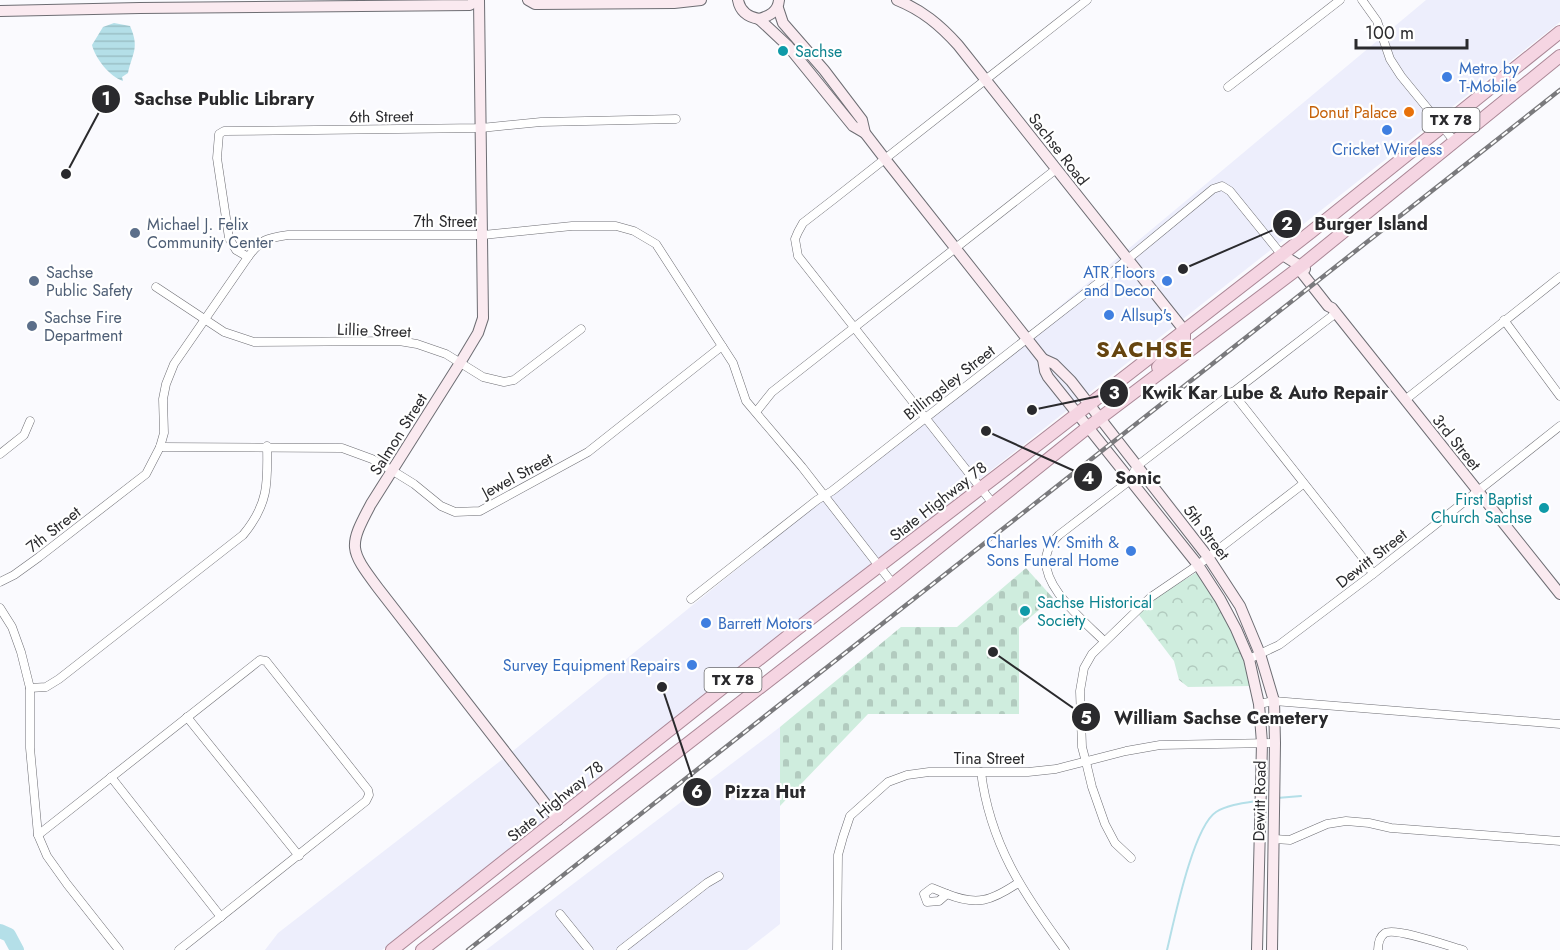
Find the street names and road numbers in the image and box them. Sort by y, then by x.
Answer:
street label: 6th Street [349,104,414,129]
street label: Sachse Road [1023,108,1094,190]
road number: TX 78 [1422,108,1480,132]
street label: 7th Street [413,210,477,233]
street label: Lillie Street [337,318,412,343]
street label: Billingsley Street [899,339,1000,425]
street label: Salmon Street [364,389,433,480]
street label: 3rd Street [1427,409,1487,475]
street label: Jewel Street [476,447,557,505]
street label: State Highway 78 [885,456,992,547]
street label: 5th Street [1178,500,1235,565]
street label: 7th Street [21,501,86,558]
street label: Dewitt Street [1331,523,1412,593]
road number: TX 78 [704,668,762,692]
street label: Tina Street [954,747,1024,770]
street label: State Highway 78 [502,755,608,847]
street label: Dewitt Road [1247,760,1272,842]

